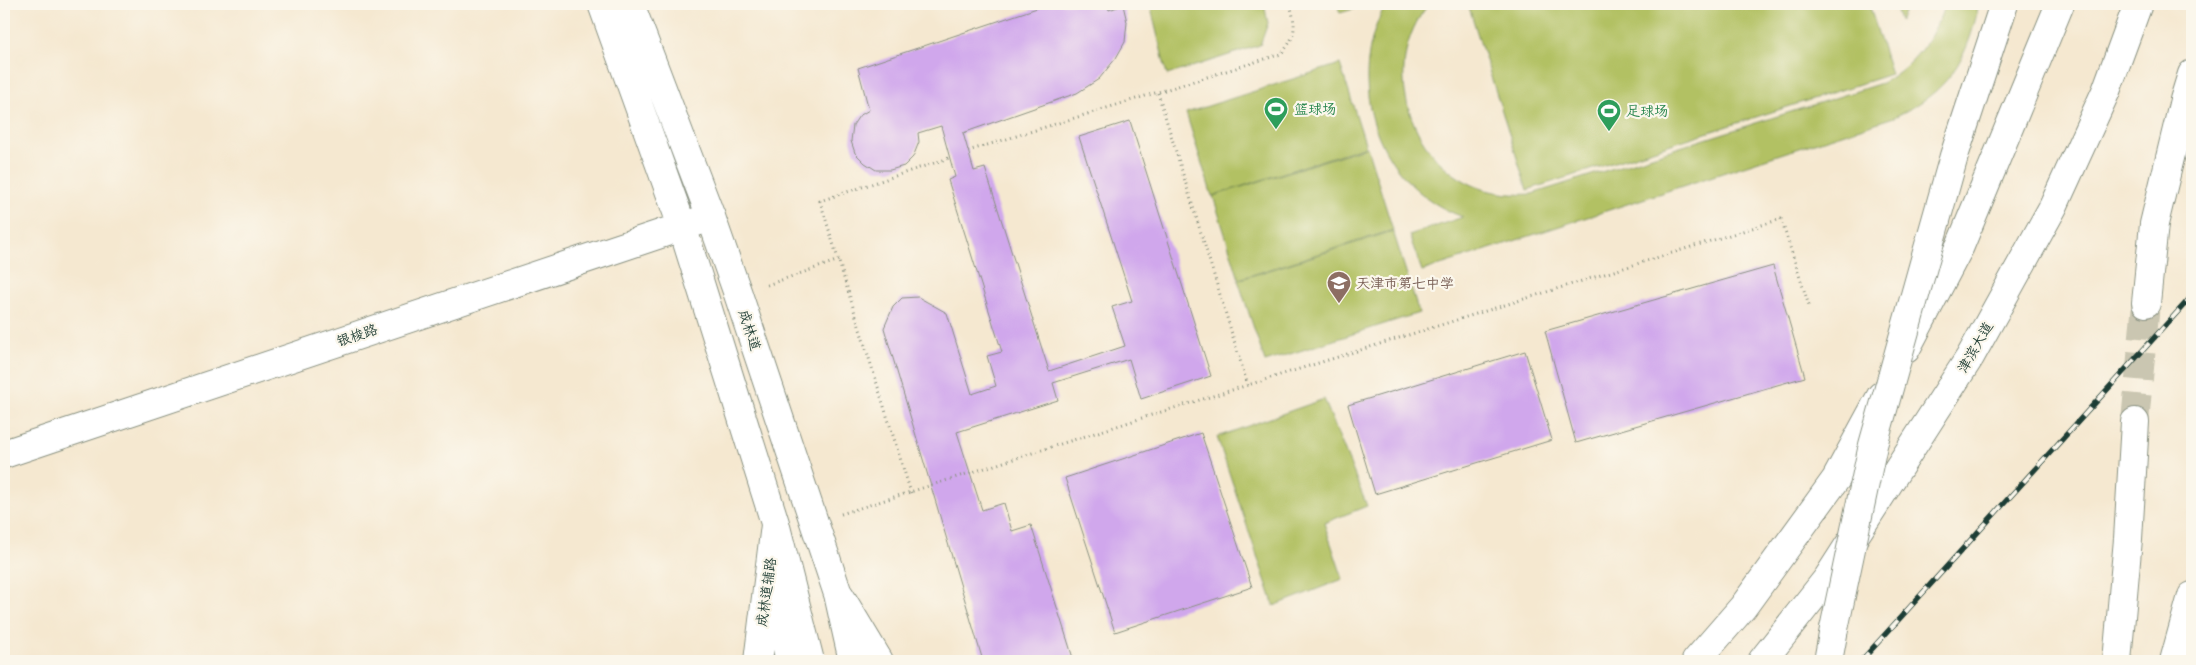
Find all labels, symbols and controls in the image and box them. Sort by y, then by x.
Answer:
sports icon: 篮球场 [1263,96,1289,130]
sports icon: 足球场 [1596,98,1622,132]
place label: 篮球场 [1294,101,1336,118]
place label: 足球场 [1626,103,1668,120]
school or university icon: 天津市第七中学 [1326,270,1352,304]
place label: 天津市第七中学 [1356,275,1454,292]
street label: 成林道 [735,308,764,353]
street label: 津滨大道 [1954,319,1997,376]
street label: 银梭路 [335,321,380,350]
street label: 成林道辅路 [753,556,780,628]

